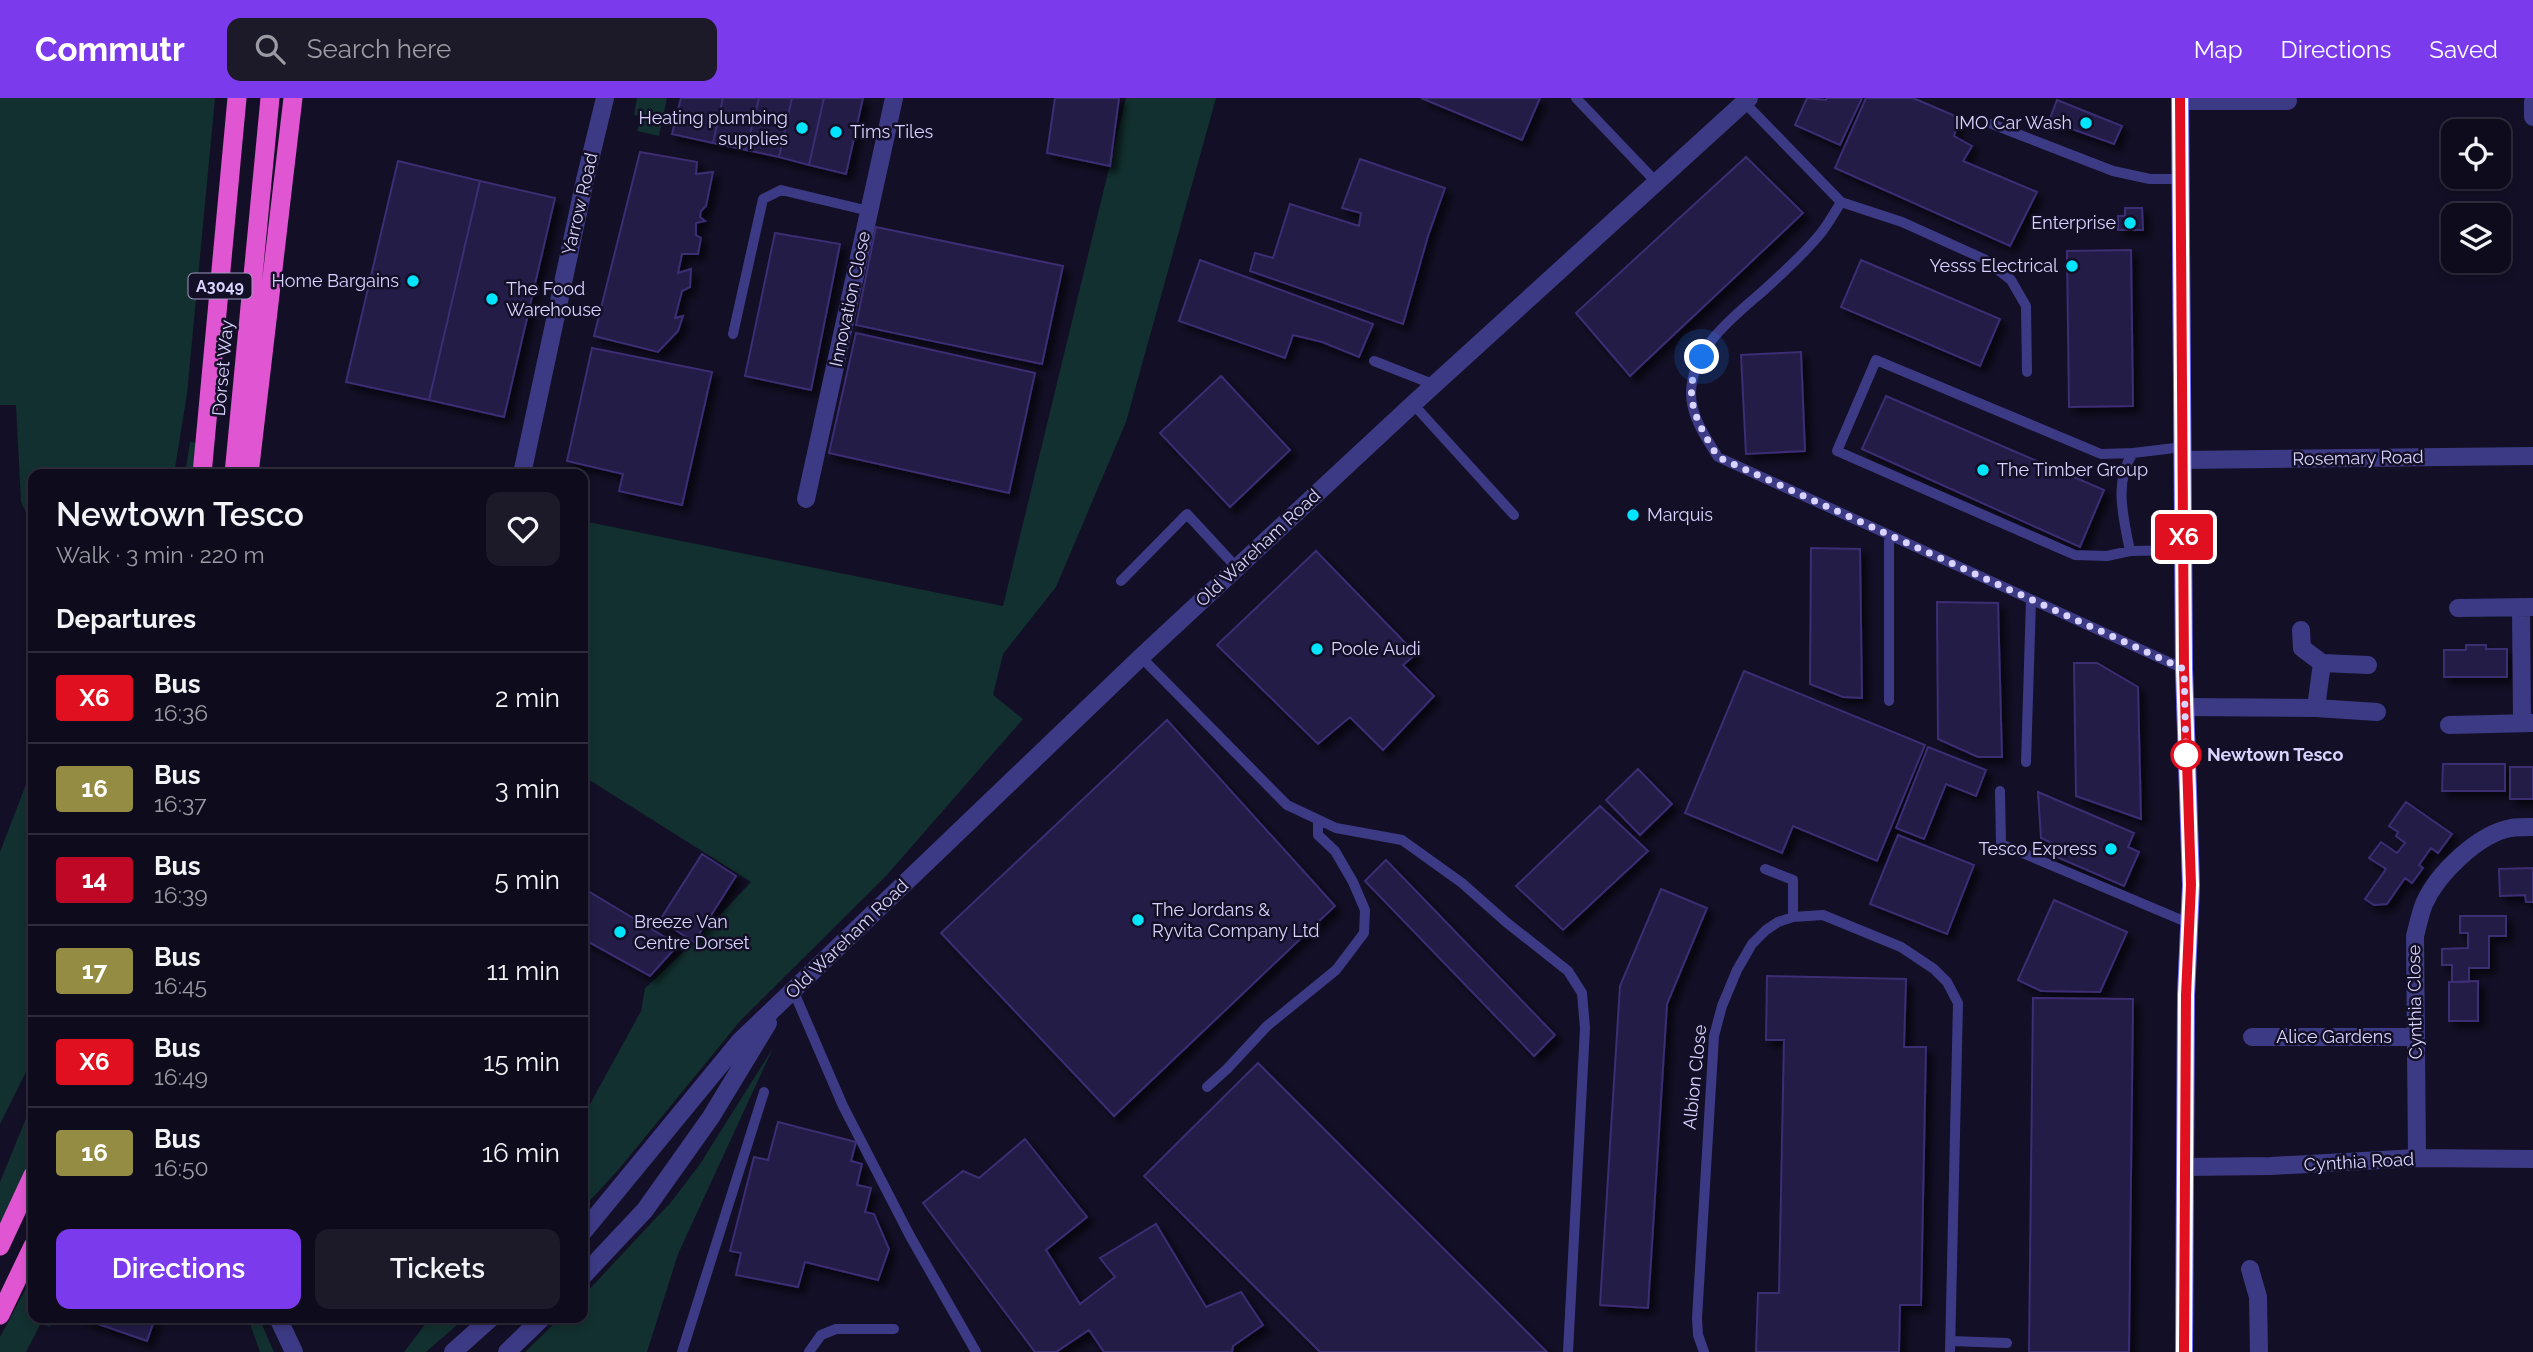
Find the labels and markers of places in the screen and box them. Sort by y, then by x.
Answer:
place label: Heating plumbing supplies [639,107,788,149]
place label: IMO Car Wash [1955,112,2072,133]
marker: IMO Car Wash [2078,115,2094,131]
marker: Heating plumbing supplies [794,120,810,136]
place label: Tims Tiles [850,121,934,142]
marker: Tims Tiles [828,124,844,140]
place label: Enterprise [2031,212,2116,233]
marker: Enterprise [2122,215,2138,231]
place label: Yesss Electrical [1930,255,2058,276]
marker: Yesss Electrical [2064,258,2080,274]
place label: Home Bargains [272,270,399,291]
marker: Home Bargains [405,273,421,289]
place label: The Food Warehouse [506,278,602,320]
marker: The Food Warehouse [484,291,500,307]
place label: The Timber Group [1997,459,2148,480]
marker: The Timber Group [1975,462,1991,478]
place label: Marquis [1647,504,1713,525]
marker: Marquis [1625,507,1641,523]
place label: Poole Audi [1331,638,1421,659]
marker: Poole Audi [1309,641,1325,657]
marker: Newtown Tesco [2171,740,2201,770]
place label: Newtown Tesco [2207,744,2343,765]
place label: Tesco Express [1979,838,2097,859]
marker: Tesco Express [2103,841,2119,857]
place label: The Jordans & Ryvita Company Ltd [1152,899,1320,941]
place label: Breeze Van Centre Dorset [634,911,750,953]
marker: The Jordans & Ryvita Company Ltd [1130,912,1146,928]
marker: Breeze Van Centre Dorset [612,924,628,940]

